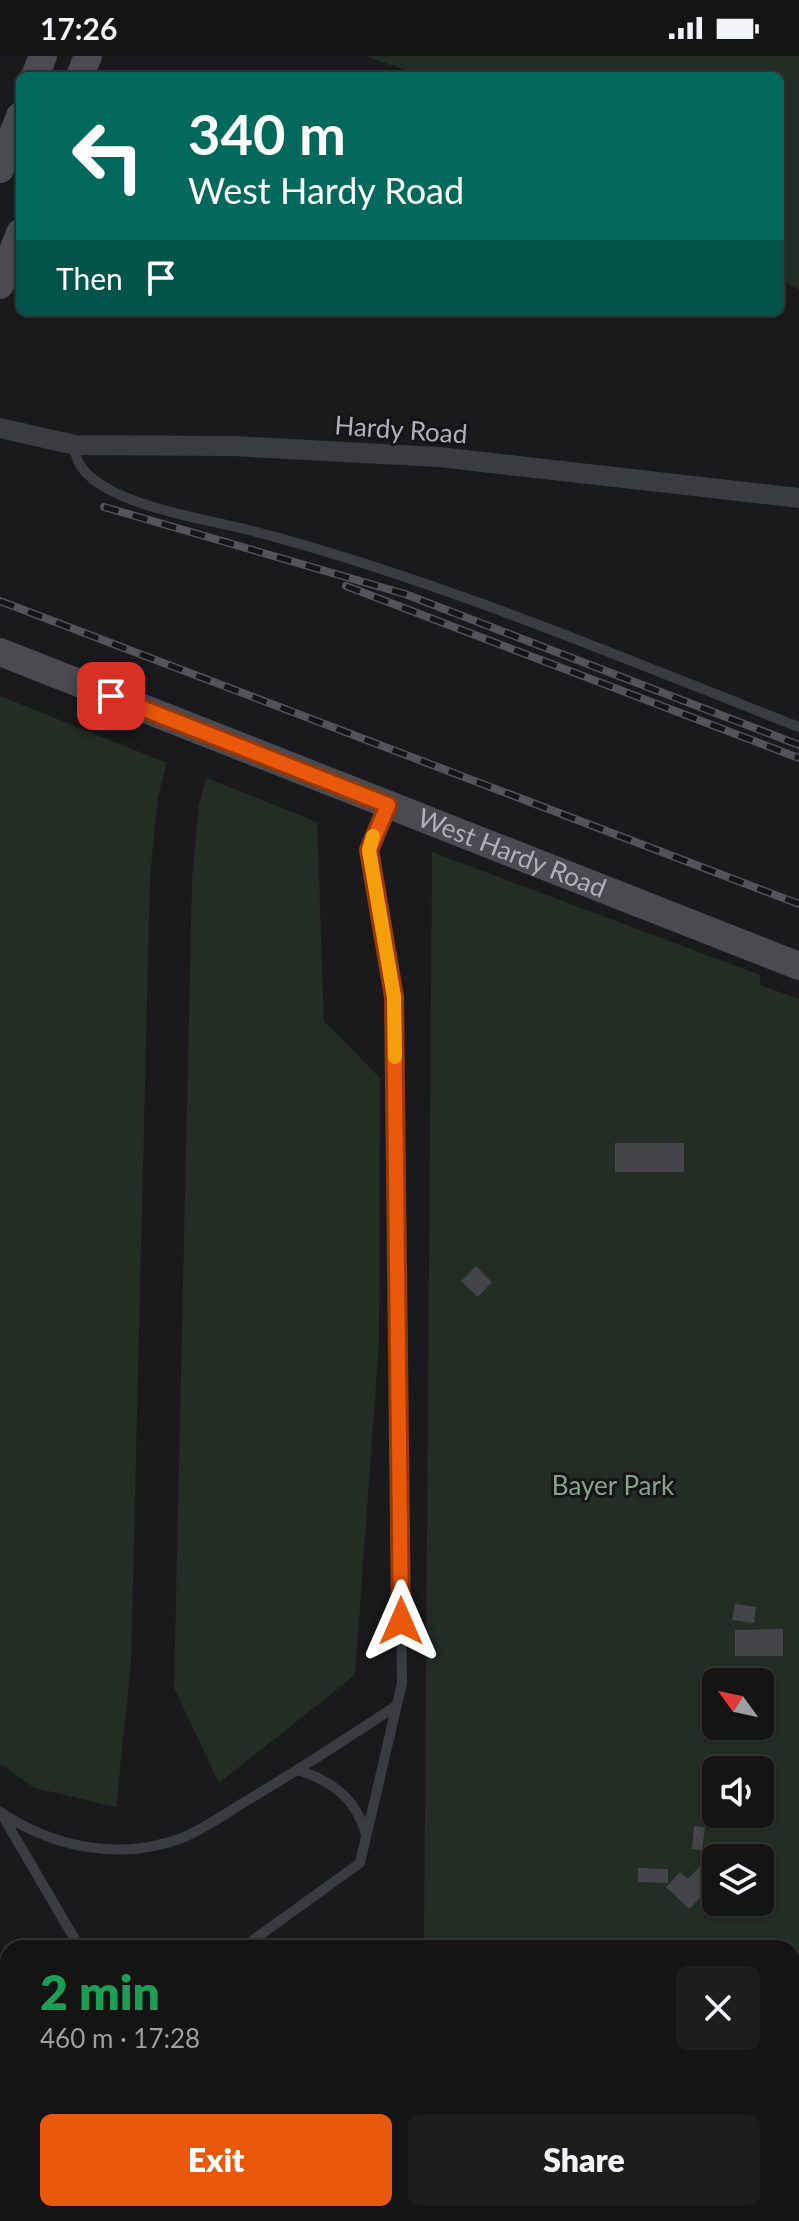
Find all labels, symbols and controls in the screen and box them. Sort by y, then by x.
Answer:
text: 17:26 [40,10,117,46]
text: 340 m [188,100,346,167]
icon: left [56,104,160,208]
text: West Hardy Road [188,168,464,212]
icon: arrive [139,256,183,300]
text: Then [56,260,123,296]
street label: Hardy Road [334,408,469,450]
pin [77,662,145,730]
icon: arrive [89,674,133,718]
street label: West Hardy Road [414,801,611,904]
park label: Bayer Park [552,1469,675,1501]
position arrow [359,1579,443,1663]
north arrow [702,1668,774,1740]
map controls [702,1668,774,1916]
button: sound [702,1756,774,1828]
button: layers [702,1844,774,1916]
text: 2 min [40,1963,160,2020]
button: close [676,1966,760,2050]
text: 460 m · 17:28 [40,2022,200,2054]
button: Exit [40,2114,392,2206]
button: Share [408,2114,760,2206]

